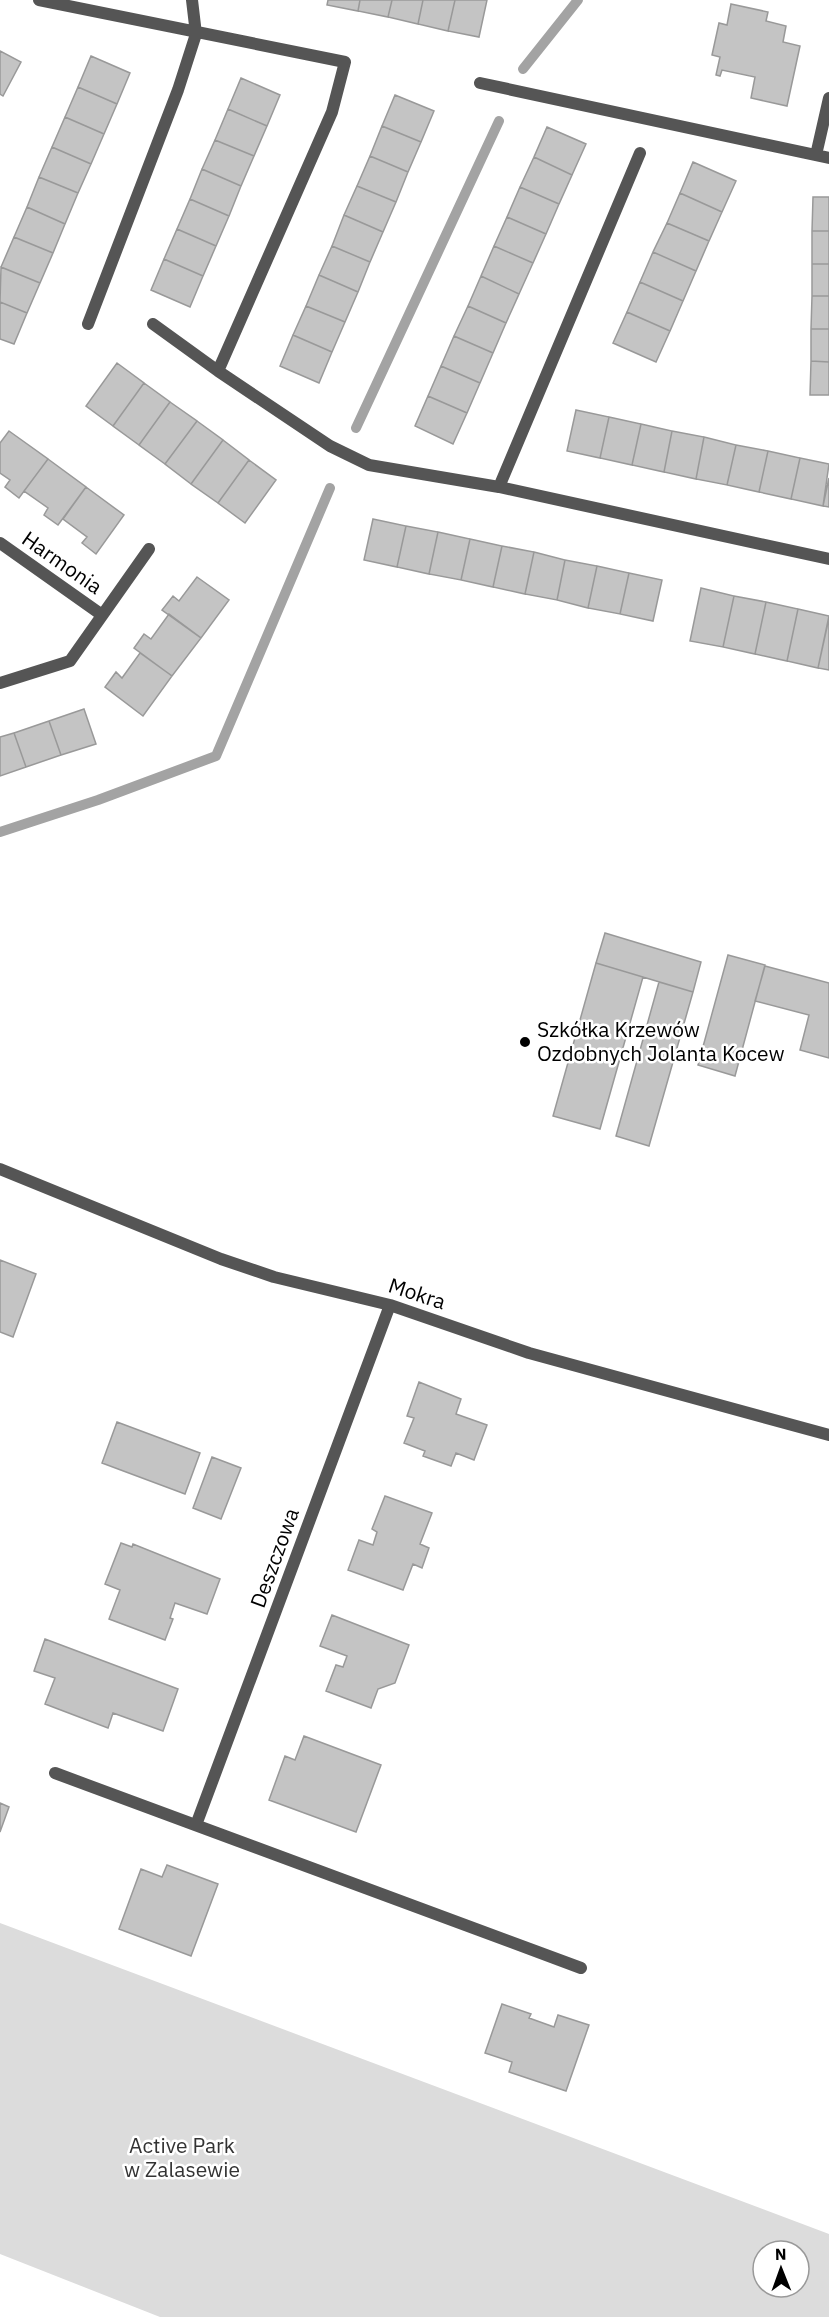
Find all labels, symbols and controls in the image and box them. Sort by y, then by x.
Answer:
street label: Harmonia [17,524,108,600]
place label: Szkółka Krzewów Ozdobnych Jolanta Kocew [537,1015,785,1067]
marker: Szkółka Krzewów Ozdobnych Jolanta Kocew [518,1035,532,1049]
street label: Mokra [385,1271,450,1315]
street label: Deszczowa [243,1504,305,1611]
park label: Active Park w Zalasewie [124,2131,240,2183]
north arrow [751,2239,811,2299]
text: N [775,2244,787,2264]

